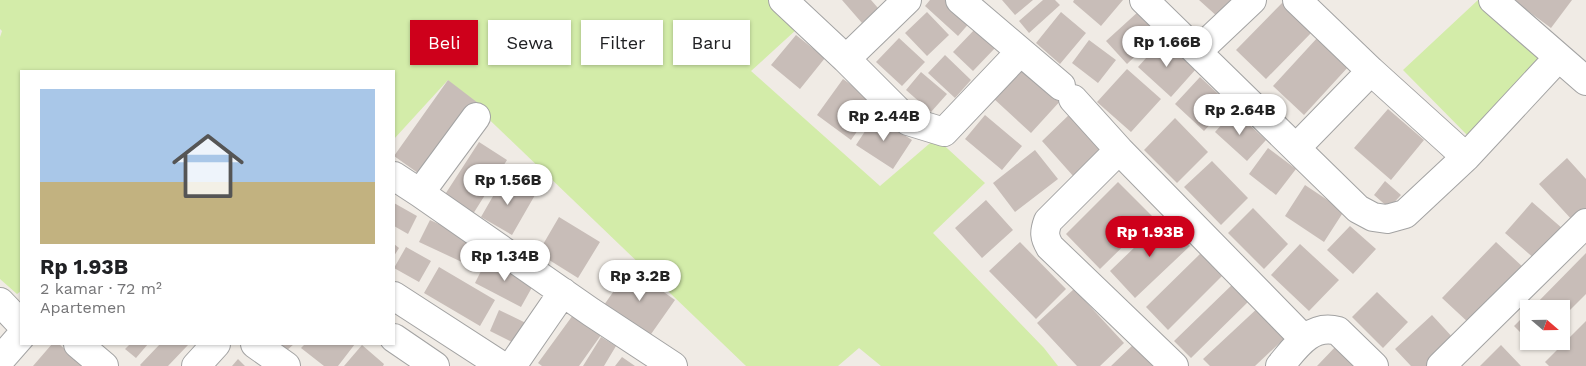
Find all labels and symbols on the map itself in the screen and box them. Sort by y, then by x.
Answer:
pin: Rp 1.66B [1115,26,1219,68]
pin: Rp 2.64B [1188,94,1292,136]
pin: Rp 2.44B [832,100,936,142]
pin: Rp 1.56B [456,164,560,206]
pin: Rp 1.93B [1098,216,1202,258]
pin: Rp 1.34B [453,240,557,282]
pin: Rp 3.2B [594,260,686,302]
north arrow [1520,300,1570,350]

